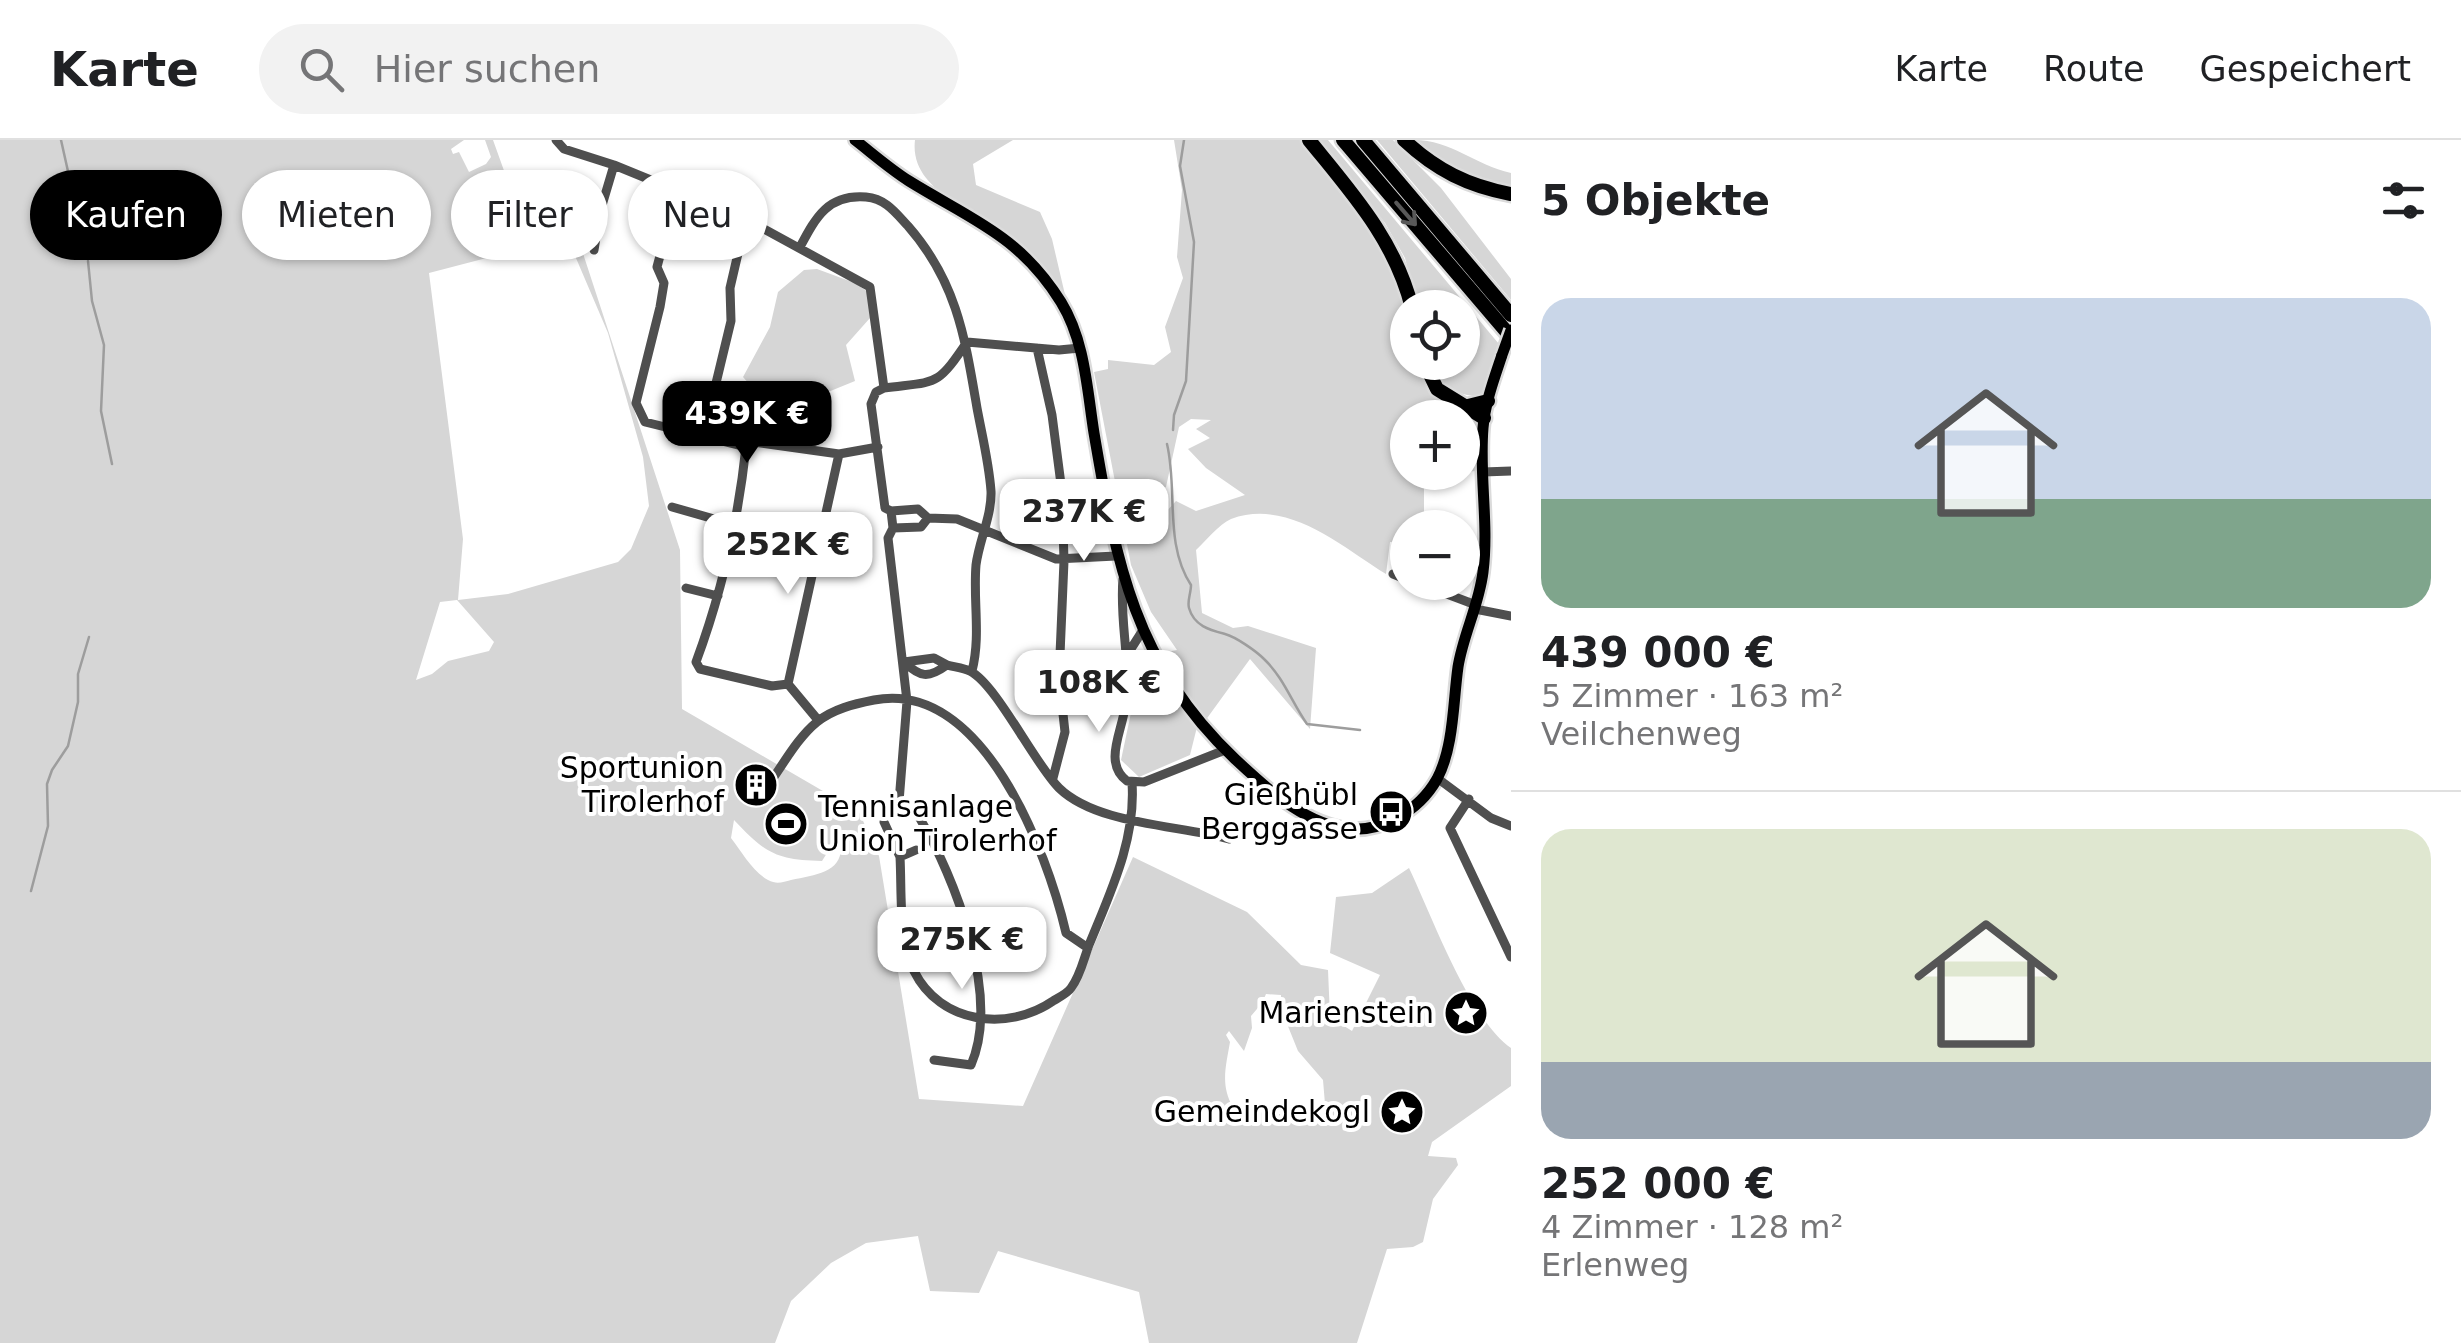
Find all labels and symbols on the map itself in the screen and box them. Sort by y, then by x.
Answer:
one-way arrow [1394,201,1417,226]
pin: 439K € [666,381,828,466]
pin: 237K € [1003,479,1165,564]
pin: 252K € [707,512,869,597]
pin: 108K € [1018,650,1180,735]
place label: Sportunion Tirolerhof [560,750,725,819]
building icon: Sportunion Tirolerhof [733,762,779,808]
place label: Gießhübl Berggasse [1201,777,1358,846]
place label: Tennisanlage Union Tirolerhof [817,789,1058,858]
bus stop icon: Gießhübl Berggasse [1368,789,1414,835]
sports icon: Tennisanlage Union Tirolerhof [763,801,809,847]
pin: 275K € [881,907,1043,992]
place icon: Marienstein [1443,990,1489,1036]
place label: Marienstein [1258,995,1434,1030]
place icon: Gemeindekogl [1379,1089,1425,1135]
place label: Gemeindekogl [1154,1094,1370,1129]

